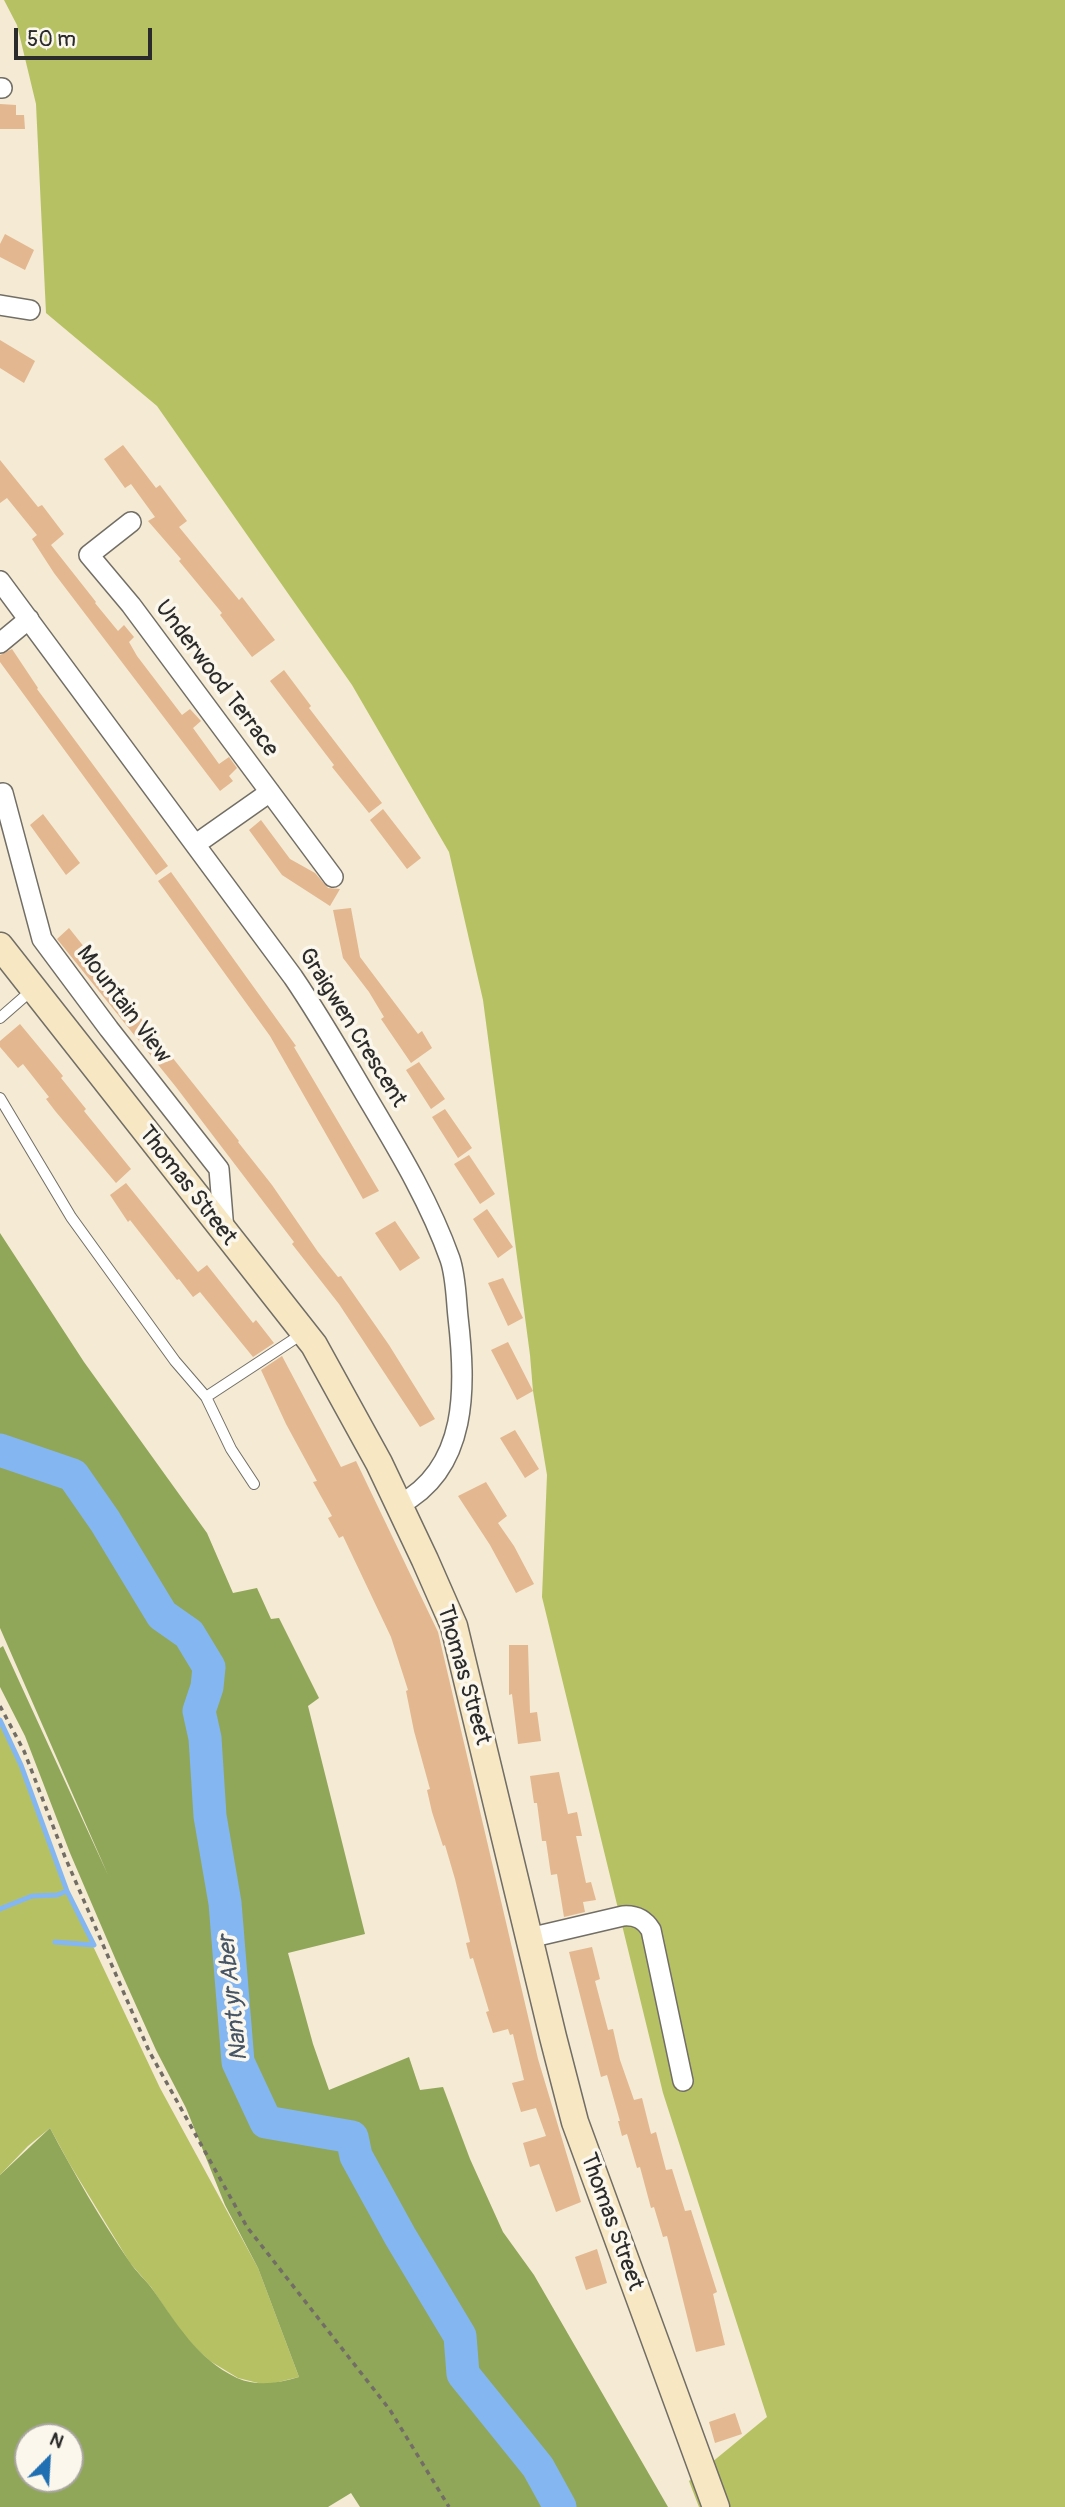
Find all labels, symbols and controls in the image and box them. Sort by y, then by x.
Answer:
scale bar [18,14,156,58]
text: 50 m [27,26,76,53]
street label: Underwood Terrace [148,595,284,763]
street label: Mountain View [70,941,176,1069]
street label: Graigwen Crescent [292,943,412,1113]
street label: Thomas Street [132,1121,242,1251]
street label: Thomas Street [430,1602,496,1748]
water label: Nant yr Aber [213,1934,255,2062]
street label: Thomas Street [573,2150,649,2294]
north arrow [14,2423,84,2493]
text: N [46,2427,67,2454]

